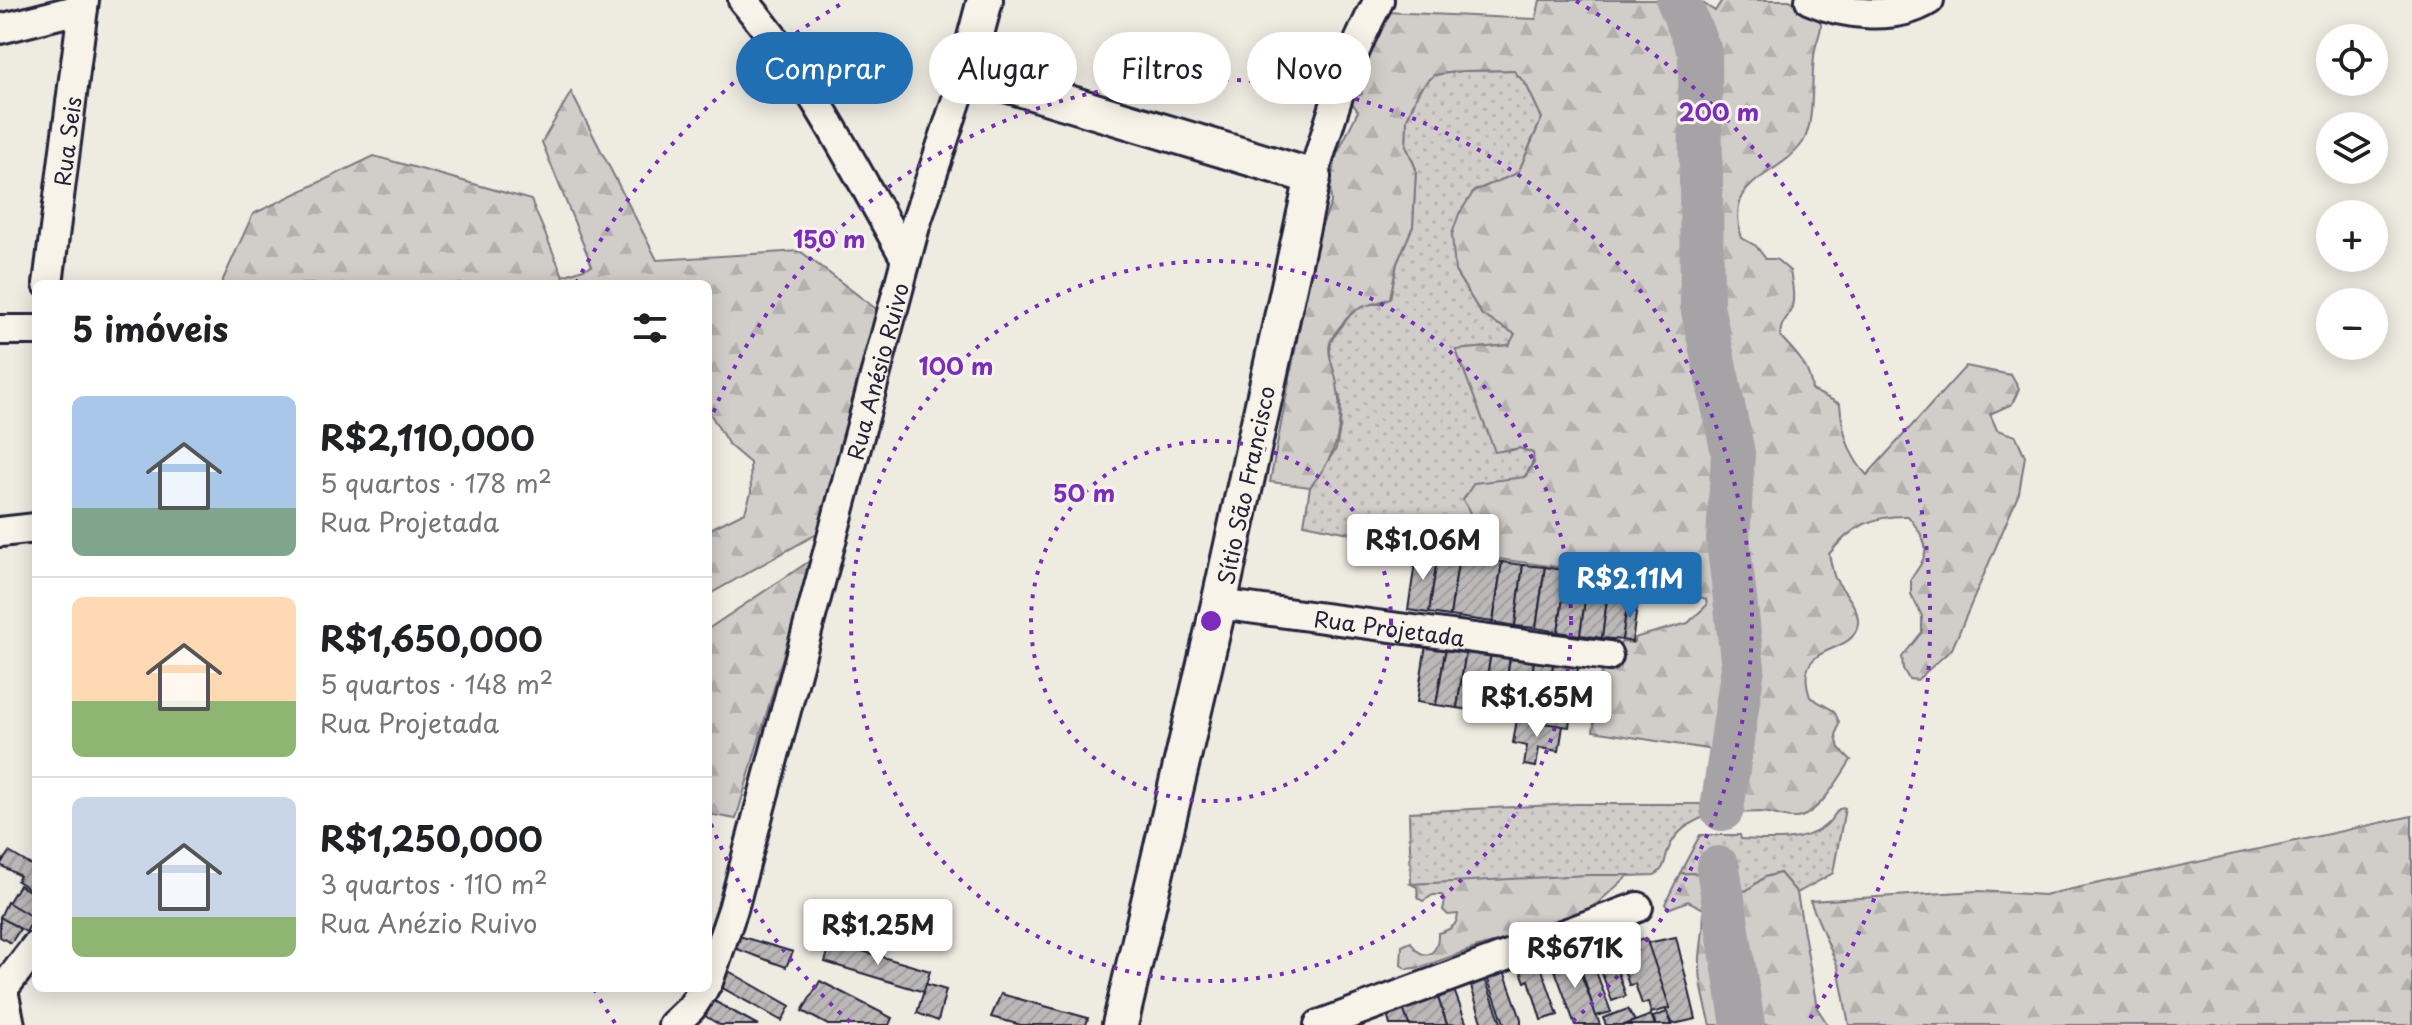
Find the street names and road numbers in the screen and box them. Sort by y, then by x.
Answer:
street label: Rua Seis [44,94,88,188]
street label: Rua Anésio Ruivo [837,279,916,463]
street label: Sítio São Francisco [1208,383,1282,587]
street label: Rua Projetada [1312,600,1467,653]

